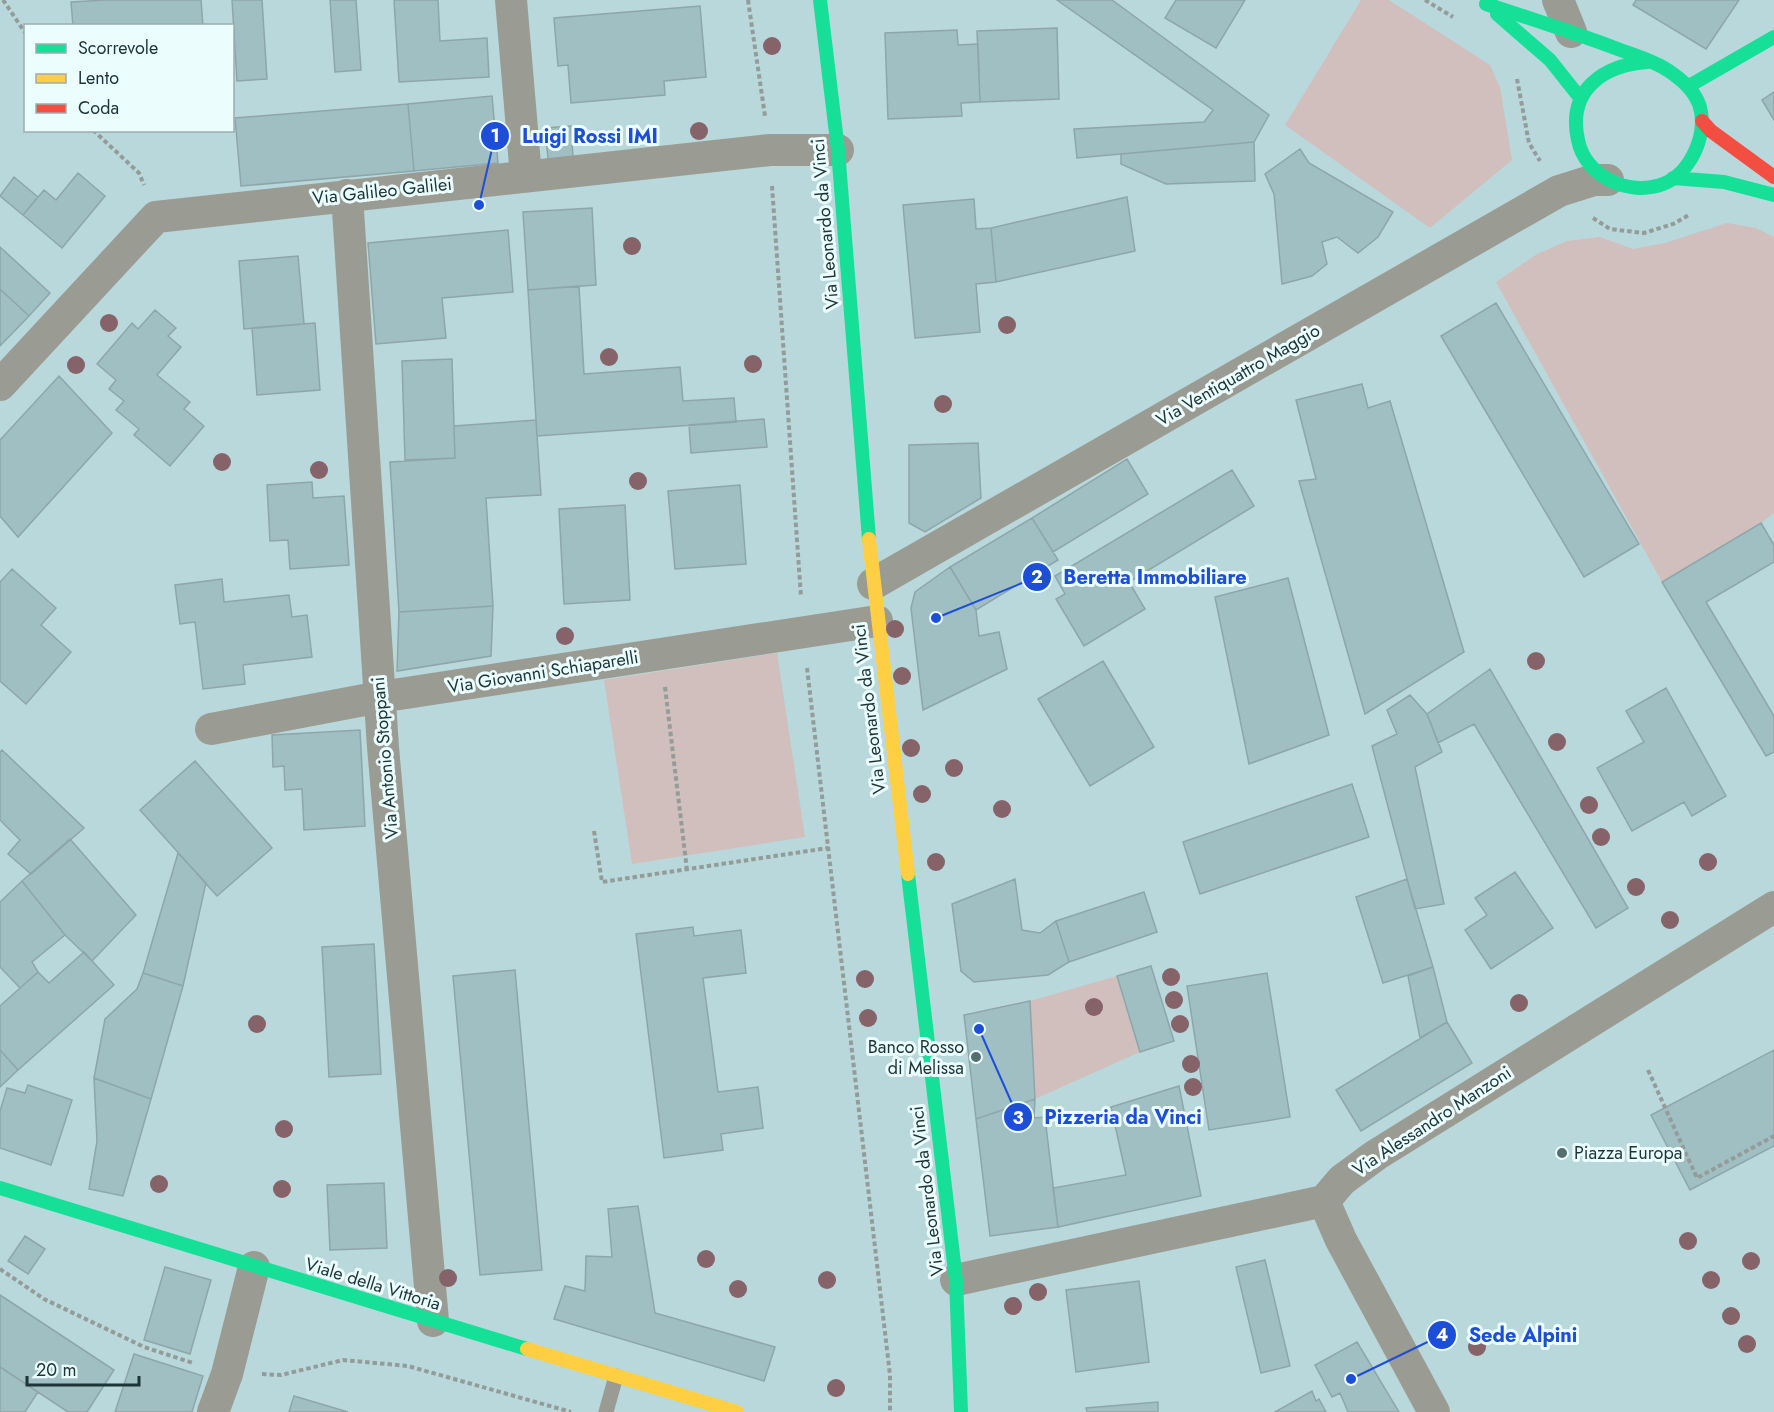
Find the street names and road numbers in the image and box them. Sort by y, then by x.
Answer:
street label: Via Leonardo da Vinci [805,138,845,310]
street label: Via Galileo Galilei [311,171,453,211]
street label: Via Ventiquattro Maggio [1151,317,1325,433]
street label: Via Leonardo da Vinci [846,622,892,796]
street label: Via Giovanni Schiaparelli [446,644,640,700]
street label: Via Antonio Stoppani [365,676,405,840]
street label: Via Alessandro Manzoni [1348,1060,1516,1182]
street label: Via Leonardo da Vinci [904,1104,950,1278]
street label: Viale della Vittoria [302,1251,444,1317]

